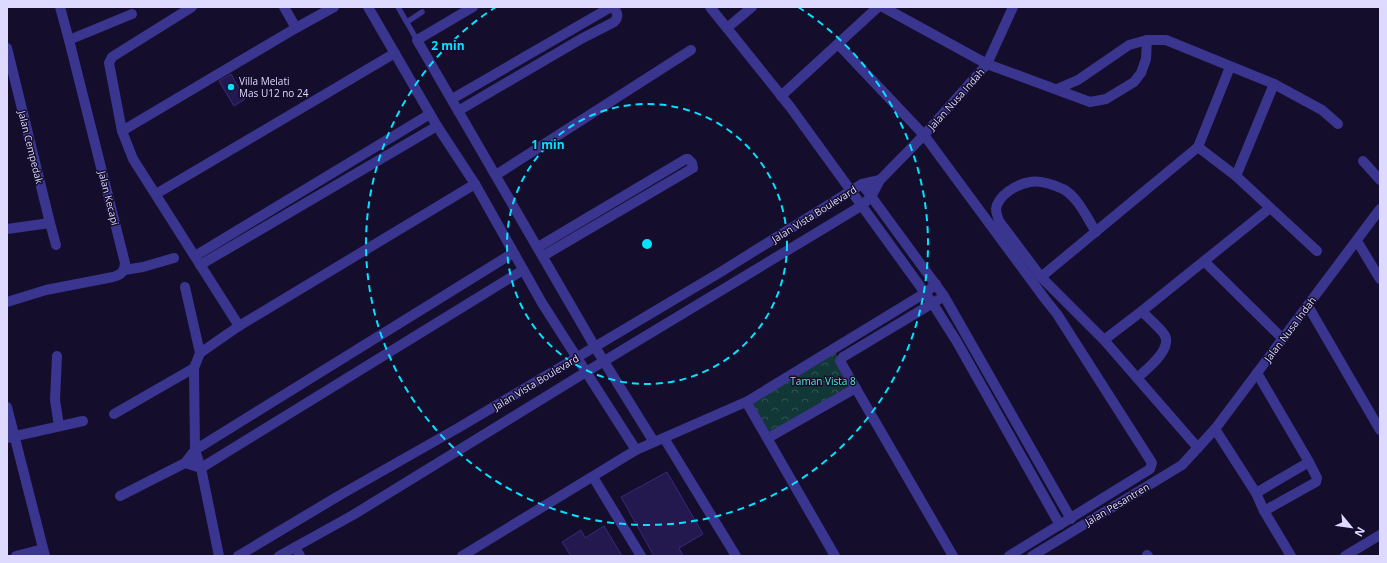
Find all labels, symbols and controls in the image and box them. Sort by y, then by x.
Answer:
text: 2 min [431,37,465,54]
street label: Jalan Nusa Indah [924,65,987,134]
place label: Villa Melati Mas U12 no 24 [239,74,309,100]
marker: Villa Melati Mas U12 no 24 [226,82,236,92]
street label: Jalan Cempedak [15,108,47,186]
text: 1 min [531,136,565,153]
street label: Jalan Kecapi [95,168,123,227]
street label: Jalan Vista Boulevard [768,182,859,246]
centre of rings [640,237,654,251]
street label: Jalan Nusa Indah [1260,293,1319,365]
street label: Jalan Vista Boulevard [490,351,581,414]
park label: Taman Vista 8 [790,374,856,388]
street label: Jalan Pesantren [1081,479,1152,529]
north arrow [1331,507,1371,547]
text: N [1351,525,1369,540]

